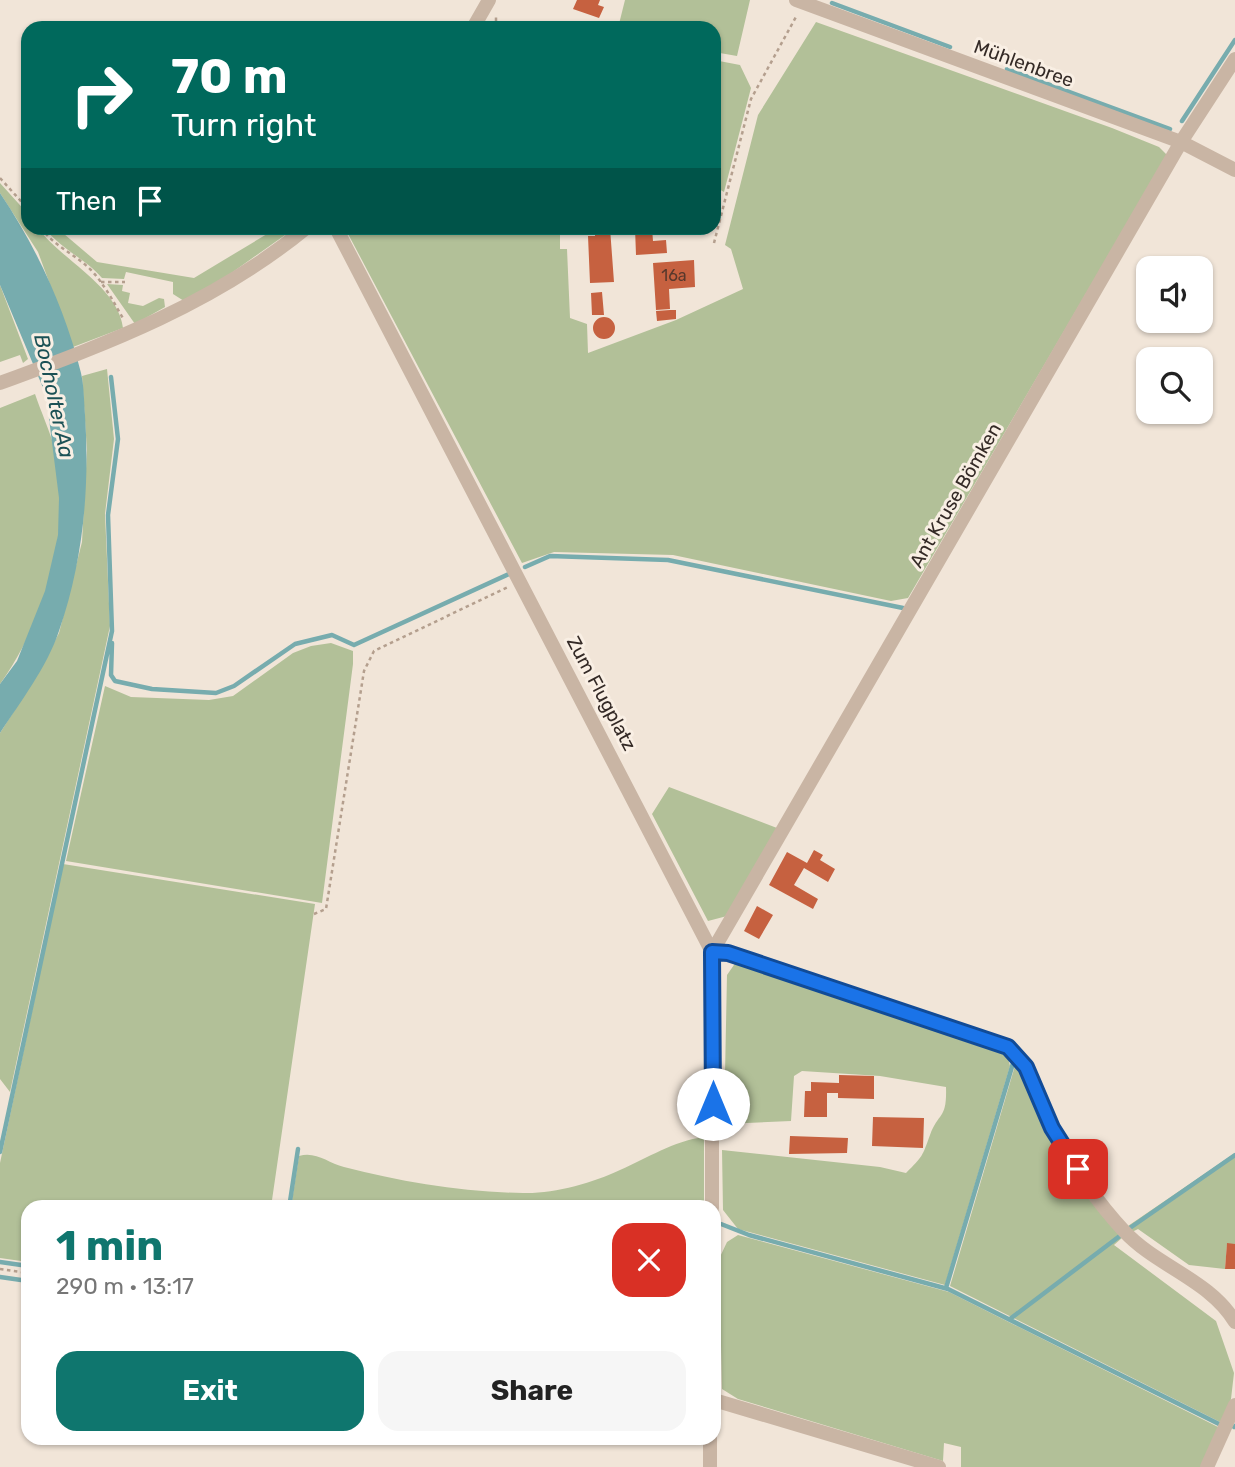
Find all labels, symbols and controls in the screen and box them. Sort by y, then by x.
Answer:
street label: Mühlenbree [971,35,1077,92]
text: 70 m [171,47,288,105]
icon: right [56,49,147,140]
text: Turn right [171,106,316,144]
icon: arrive [131,182,169,220]
text: Then [56,186,117,217]
map controls [1136,256,1213,424]
button: sound [1136,256,1213,333]
house number: 16a [661,266,687,285]
water label: Bocholter Aa [29,332,80,460]
button: search [1136,347,1213,424]
street label: Ant Kruse Bömken [905,419,1006,572]
street label: Zum Flugplatz [562,632,641,754]
position arrow [676,1067,750,1141]
pin [1048,1139,1108,1199]
icon: arrive [1059,1150,1097,1188]
text: 1 min [56,1221,163,1271]
button: close [612,1223,686,1297]
text: 290 m · 13:17 [56,1272,194,1300]
button: Exit [56,1351,364,1431]
button: Share [378,1351,686,1431]

